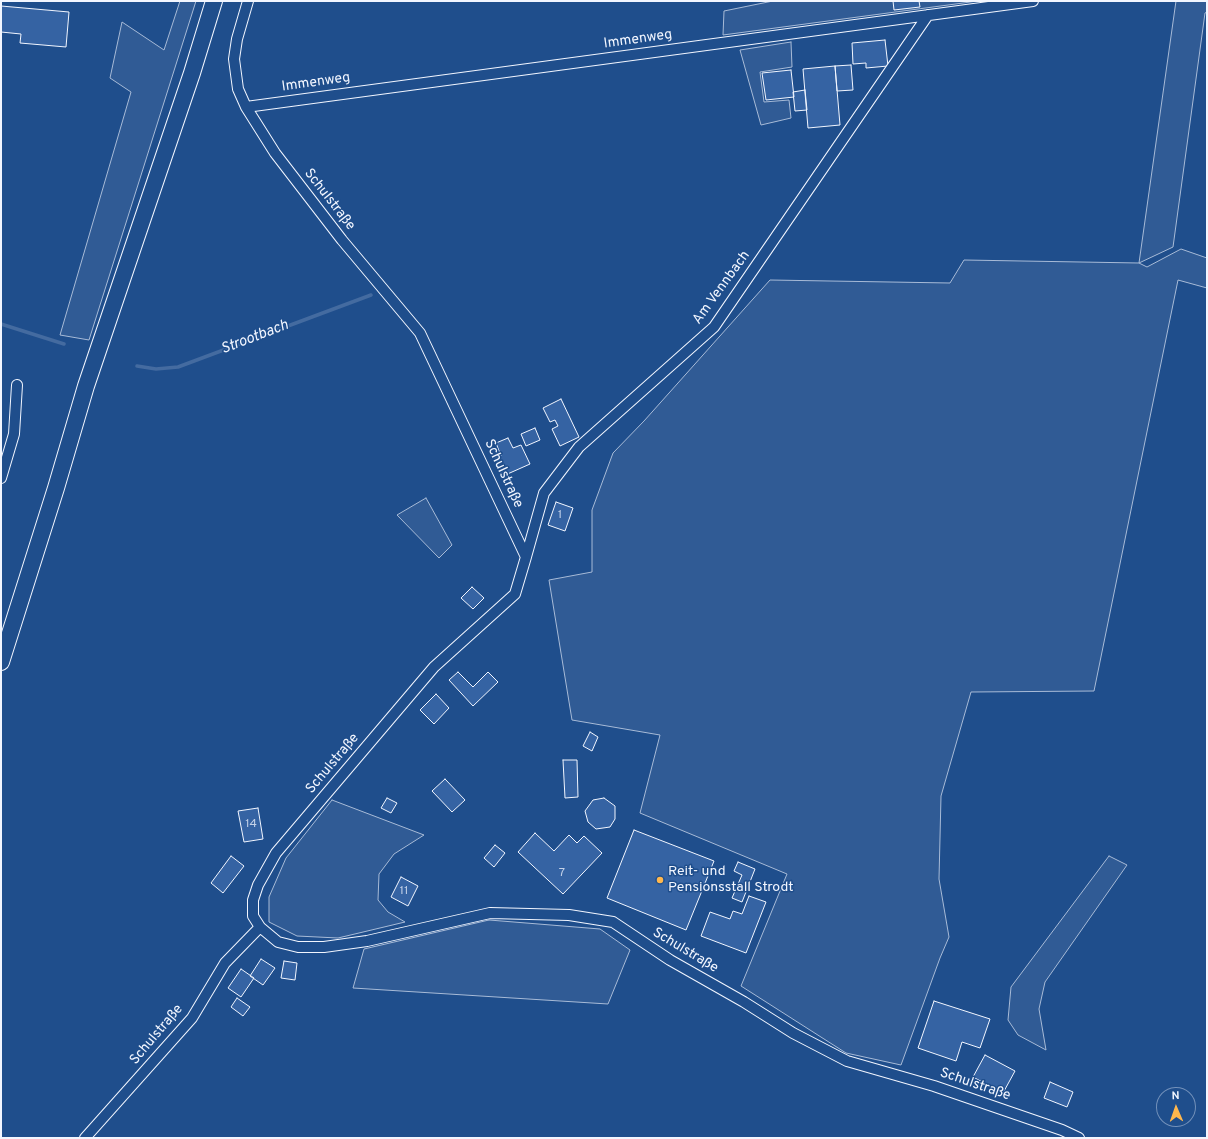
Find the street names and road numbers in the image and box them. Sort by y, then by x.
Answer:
street label: Immenweg [603,27,673,53]
street label: Immenweg [281,70,351,96]
street label: Schulstraße [300,166,358,234]
street label: Am Vennbach [690,248,754,328]
street label: Schulstraße [480,437,526,511]
street label: Schulstraße [303,730,363,798]
street label: Schulstraße [649,925,721,977]
street label: Schulstraße [127,1001,187,1069]
street label: Schulstraße [938,1065,1012,1105]

